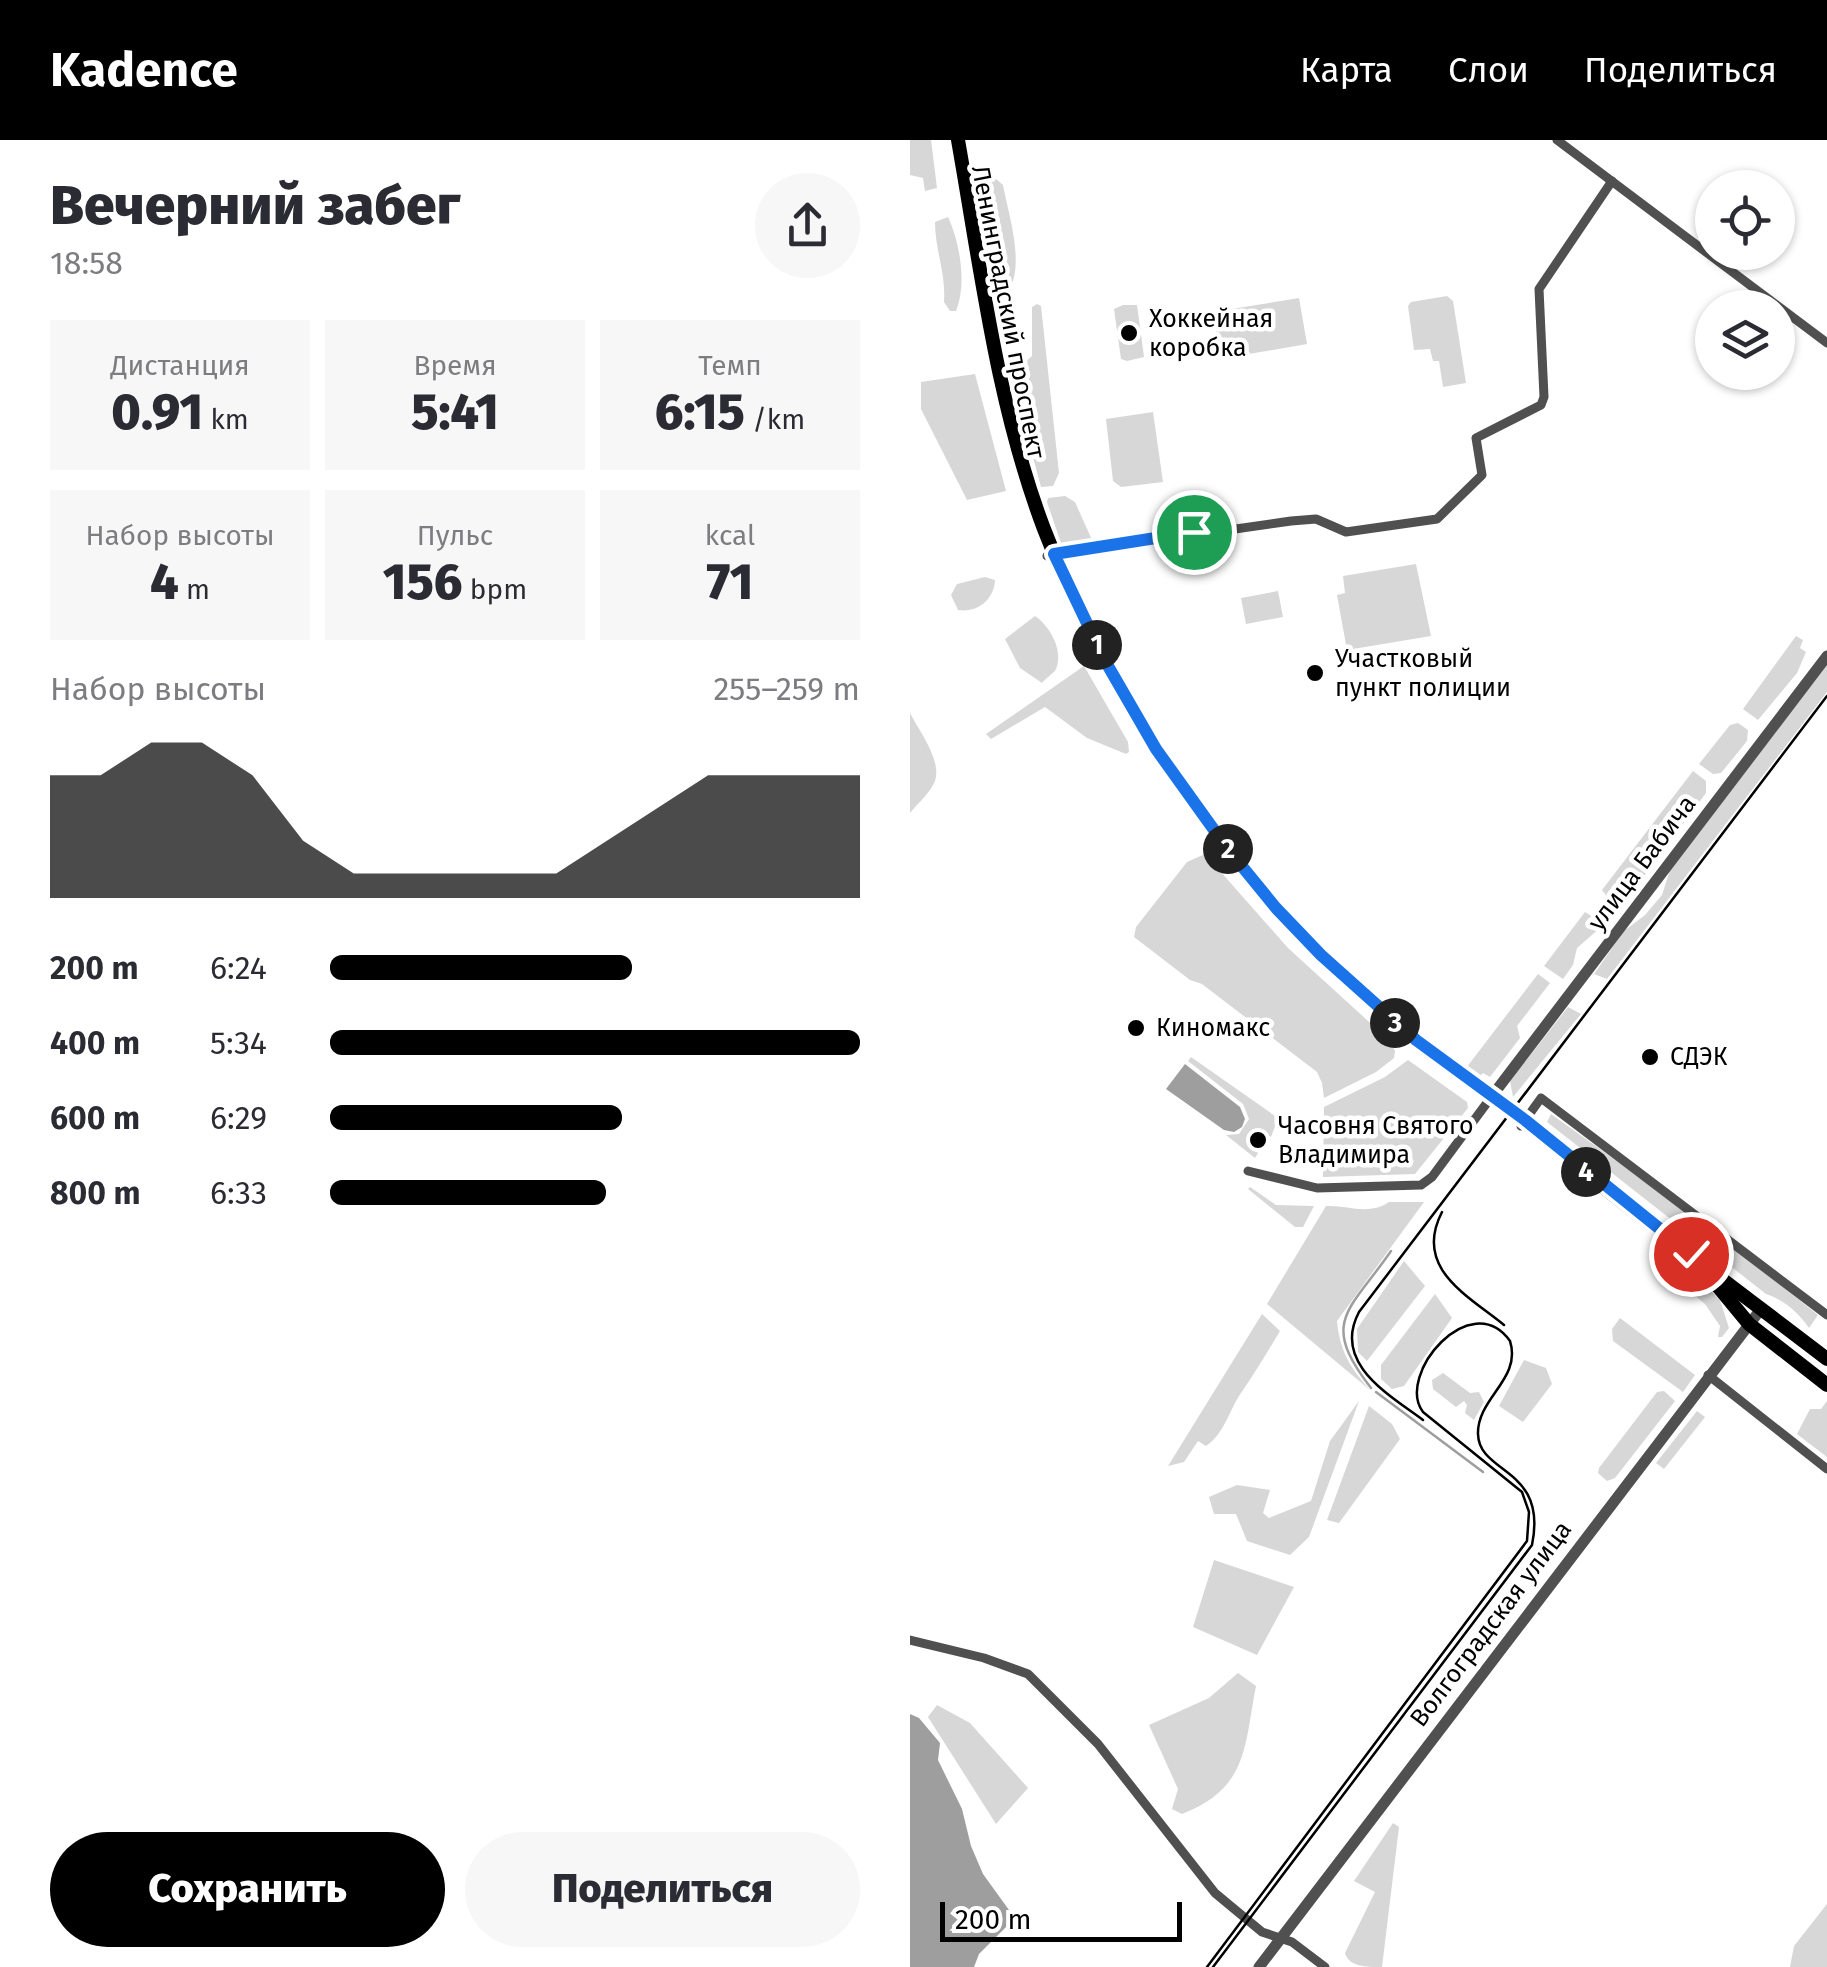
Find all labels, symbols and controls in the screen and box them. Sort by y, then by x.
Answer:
text: Kadence [50,41,238,99]
text: Карта [1300,49,1393,91]
text: Слои [1448,49,1529,91]
text: Поделиться [1584,49,1777,91]
street label: Ленинградский проспект [965,163,1051,462]
map controls [1695,170,1795,390]
button: locate [1695,170,1795,270]
text: Вечерний забег [50,173,461,239]
button: share [755,173,860,278]
text: 18:58 [50,244,123,282]
button: layers [1695,290,1795,390]
place label: Хоккейная коробка [1149,304,1273,363]
marker: Хоккейная коробка [1118,322,1140,344]
text: Дистанция [110,349,250,382]
text: Время [413,349,497,382]
text: Темп [698,349,762,382]
text: 0.91 [111,382,203,442]
text: 5:41 [411,382,499,442]
text: 6:15 [655,382,745,442]
text: km [203,403,249,436]
text: /km [745,403,805,436]
pin [1152,490,1237,575]
icon: arrive [1167,505,1222,560]
text: Набор высоты [86,519,274,552]
text: Пульс [417,519,493,552]
text: kcal [705,519,755,552]
text: 4 [150,552,179,612]
text: 156 [383,552,462,612]
text: 71 [707,552,753,612]
text: m [179,573,210,606]
text: bpm [462,573,527,606]
pin: 1 [1072,620,1122,670]
text: 1 [1091,628,1104,661]
place label: Участковый пункт полиции [1335,644,1511,703]
marker: Участковый пункт полиции [1304,662,1326,684]
text: Набор высоты [50,670,266,708]
text: 255–259 m [713,670,860,708]
street label: улица Бабича [1582,790,1702,936]
pin: 2 [1203,824,1253,874]
text: 2 [1221,832,1235,865]
text: 200 m [50,949,139,987]
text: 6:24 [210,949,267,987]
pin: 3 [1370,998,1420,1048]
text: 3 [1388,1006,1402,1039]
place label: Киномакс [1156,1013,1270,1043]
marker: Киномакс [1125,1017,1147,1039]
text: 400 m [50,1024,140,1062]
text: 5:34 [210,1024,267,1062]
place label: СДЭК [1670,1042,1728,1072]
marker: СДЭК [1639,1046,1661,1068]
text: 600 m [50,1099,140,1137]
text: 6:29 [210,1099,267,1137]
place label: Часовня Святого Владимира [1278,1111,1474,1170]
marker: Часовня Святого Владимира [1247,1129,1269,1151]
pin: 4 [1561,1147,1611,1197]
text: 4 [1578,1155,1594,1188]
text: 800 m [50,1174,141,1212]
text: 6:33 [210,1174,267,1212]
pin [1649,1212,1734,1297]
icon: check [1664,1227,1719,1282]
street label: Волгоградская улица [1404,1515,1578,1733]
button: Сохранить [50,1832,445,1947]
button: Поделиться [465,1832,860,1947]
scale bar [940,1897,1182,1942]
text: 200 m [955,1903,1032,1936]

